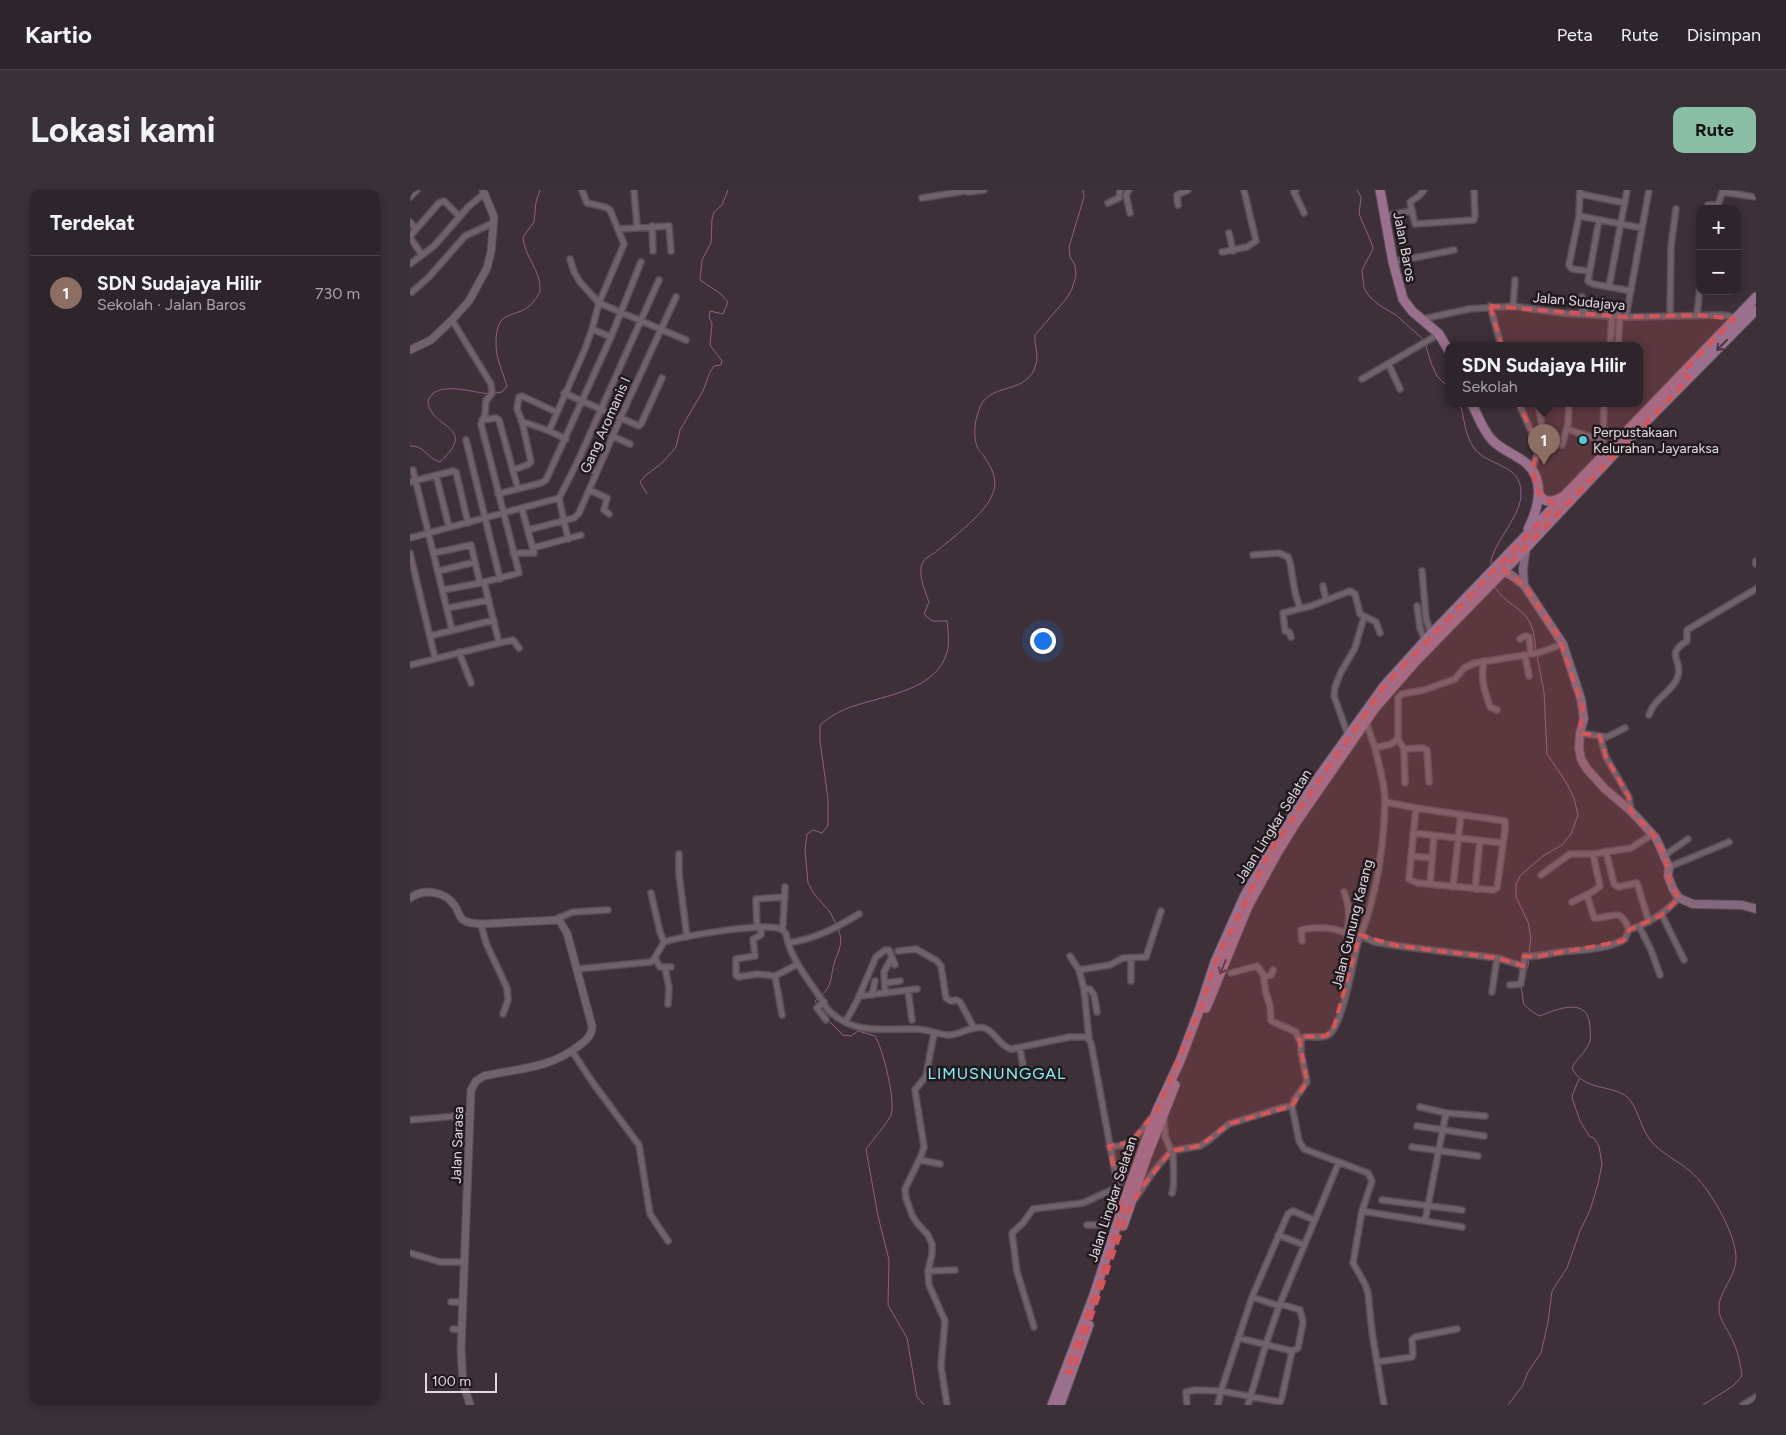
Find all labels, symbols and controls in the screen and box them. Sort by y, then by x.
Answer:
text: Kartio [25,20,92,49]
text: Peta [1557,24,1593,46]
text: Rute [1621,24,1659,46]
text: Disimpan [1687,24,1761,46]
button: Rute [1673,107,1756,153]
text: Lokasi kami [30,109,216,151]
map controls [1696,205,1741,295]
button: + [1696,205,1741,250]
text: Terdekat [50,210,135,235]
street label: Jalan Baros [1389,211,1420,284]
button: − [1696,250,1741,295]
text: SDN Sudajaya Hilir [97,272,262,295]
text: 1 [63,284,69,303]
text: 730 m [315,284,360,303]
street label: Jalan Sudajaya [1532,289,1626,314]
text: Sekolah · Jalan Baros [97,295,246,314]
one-way arrow [1716,339,1728,351]
popup [1445,342,1643,407]
text: SDN Sudajaya Hilir [1462,354,1626,377]
street label: Gang Aromanis I [577,374,634,476]
text: Sekolah [1462,377,1518,396]
pin: 1 [1528,424,1560,465]
place label: Perpustakaan Kelurahan Jayaraksa [1593,424,1719,457]
marker: Perpustakaan Kelurahan Jayaraksa [1577,434,1589,446]
your location [1030,628,1056,654]
street label: Jalan Lingkar Selatan [1231,766,1315,886]
street label: Jalan Gunung Karang [1328,858,1377,991]
one-way arrow [1217,959,1227,974]
district label: LIMUSNUNGGAL [928,1064,1066,1083]
street label: Jalan Sarasa [448,1106,467,1184]
street label: Jalan Lingkar Selatan [1084,1134,1141,1264]
scale bar [425,1370,498,1393]
text: 100 m [432,1373,471,1390]

